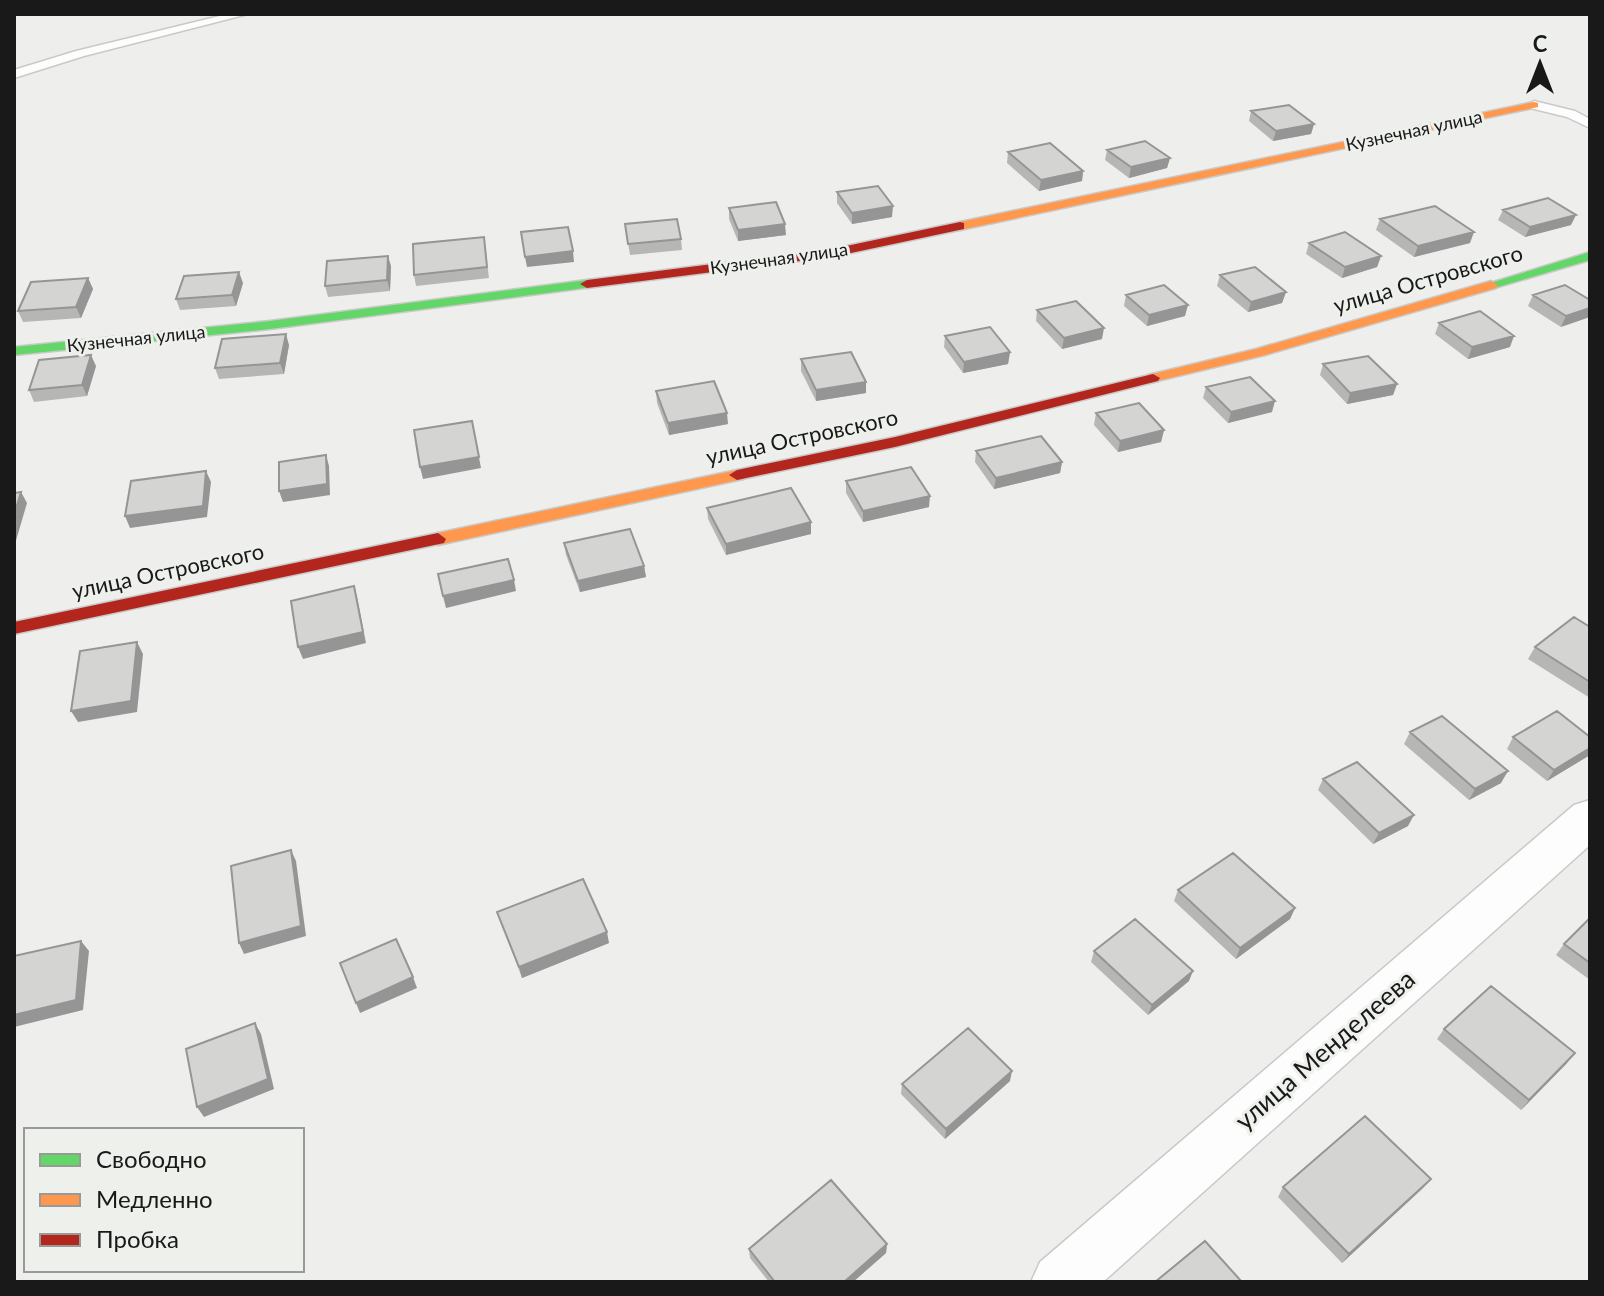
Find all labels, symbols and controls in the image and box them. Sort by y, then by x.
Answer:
north arrow [1500,24,1580,104]
text: С [1533,30,1548,57]
street label: Кузнечная улица [1343,105,1484,155]
street label: Кузнечная улица [708,237,849,279]
street label: улица Островского [1330,239,1526,318]
street label: Кузнечная улица [66,320,206,356]
street label: улица Островского [703,403,900,470]
street label: улица Островского [69,537,266,604]
street label: улица Менделеева [1228,962,1421,1136]
legend [24,1128,304,1272]
text: Свободно [96,1144,207,1173]
text: Медленно [96,1184,213,1213]
text: Пробка [96,1224,179,1253]

